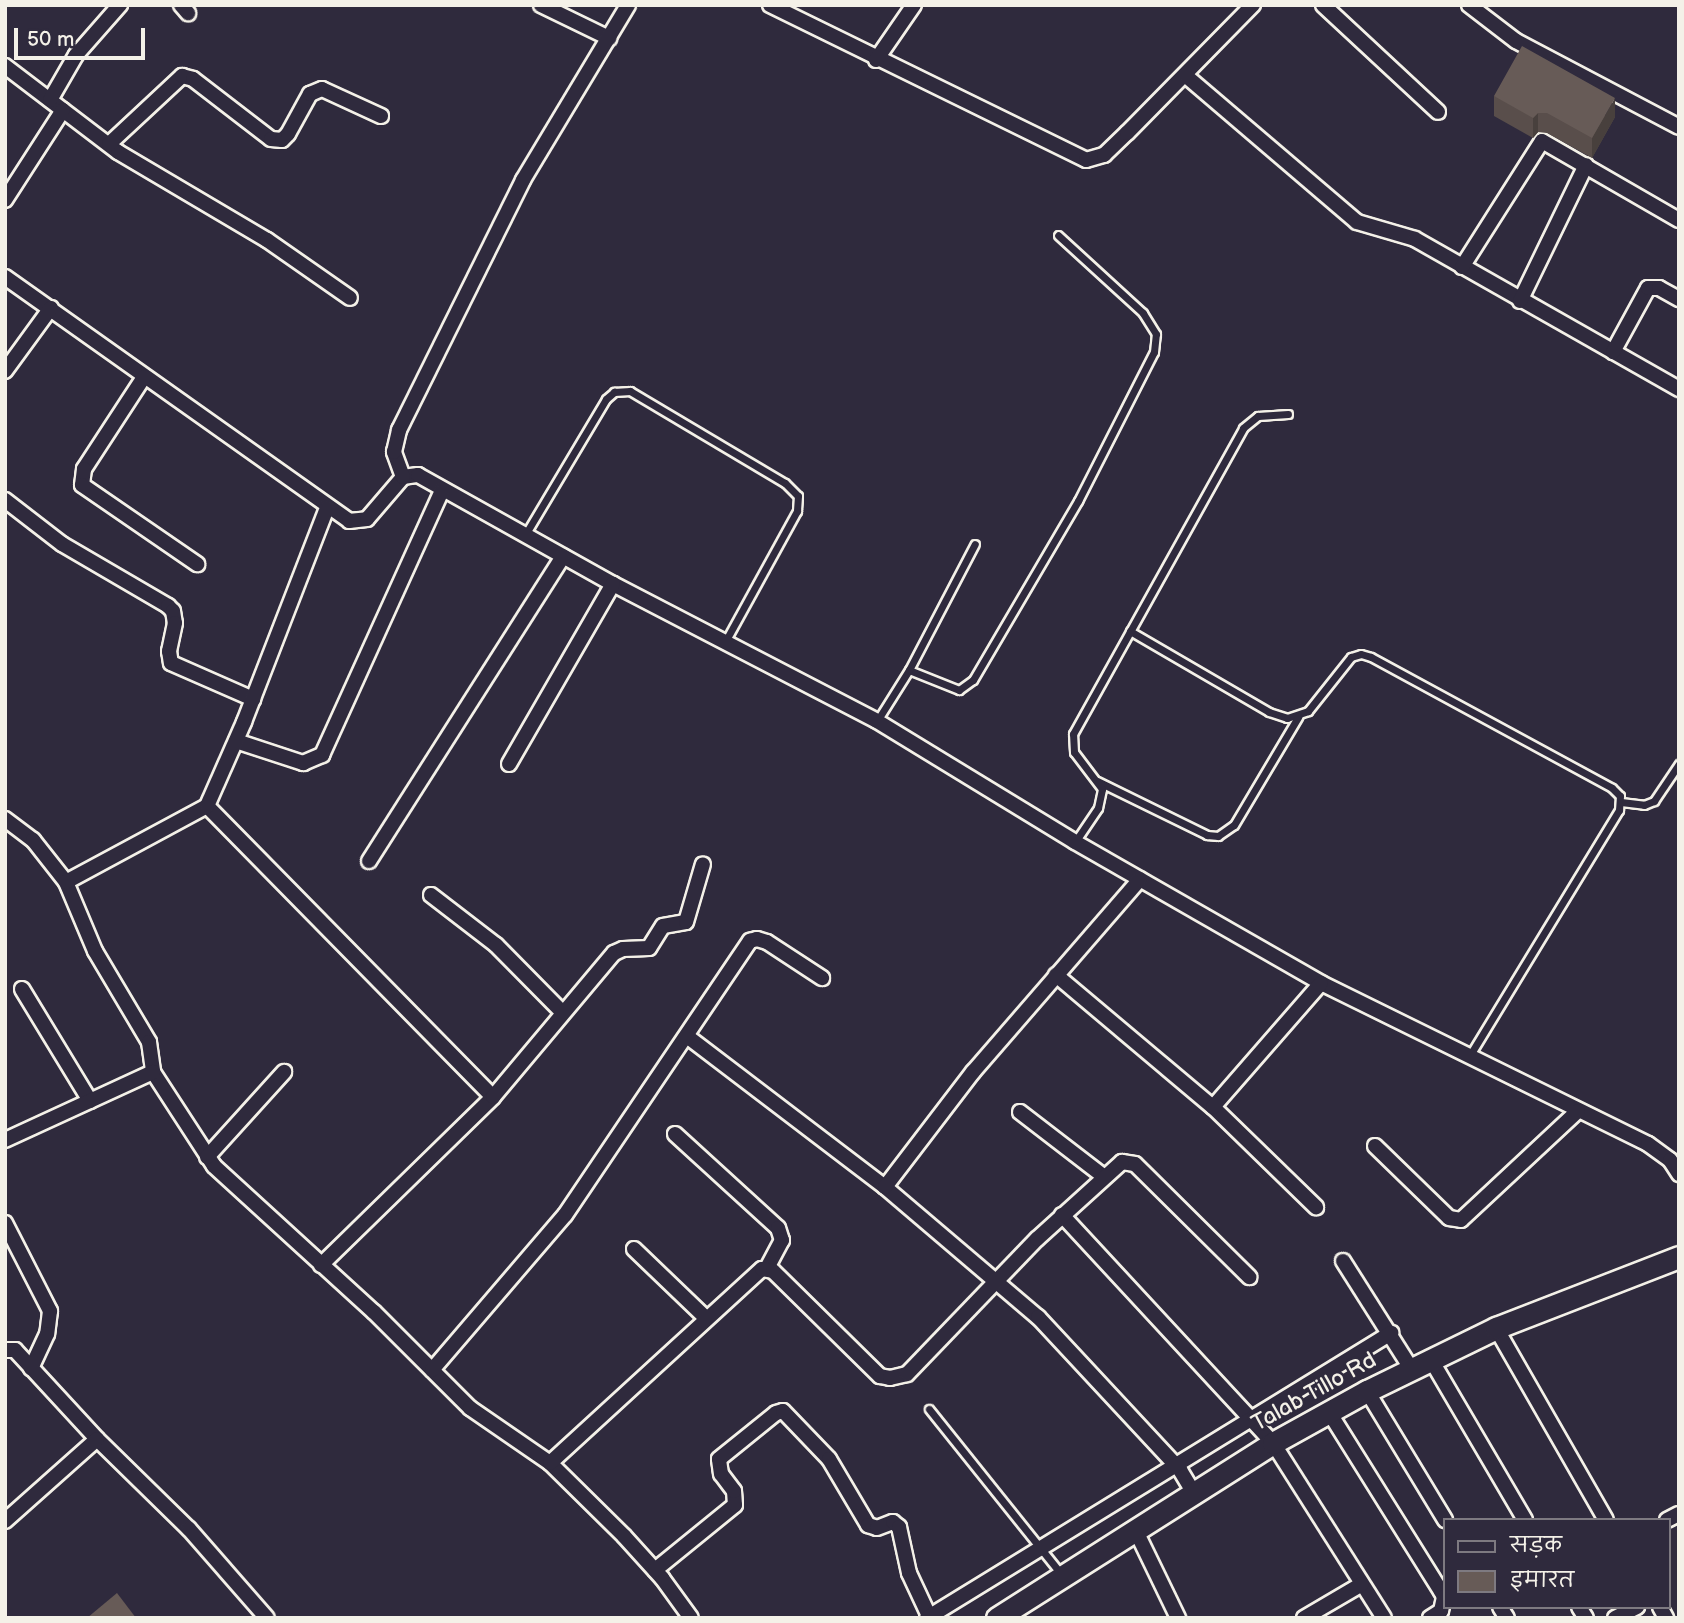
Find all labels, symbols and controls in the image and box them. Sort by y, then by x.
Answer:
scale bar [18,14,149,58]
text: 50 m [27,27,74,52]
street label: Talab Tillo Rd [1247,1346,1381,1438]
legend [1442,1518,1670,1609]
text: सड़क [1510,1533,1562,1558]
text: इमारत [1510,1568,1574,1593]

